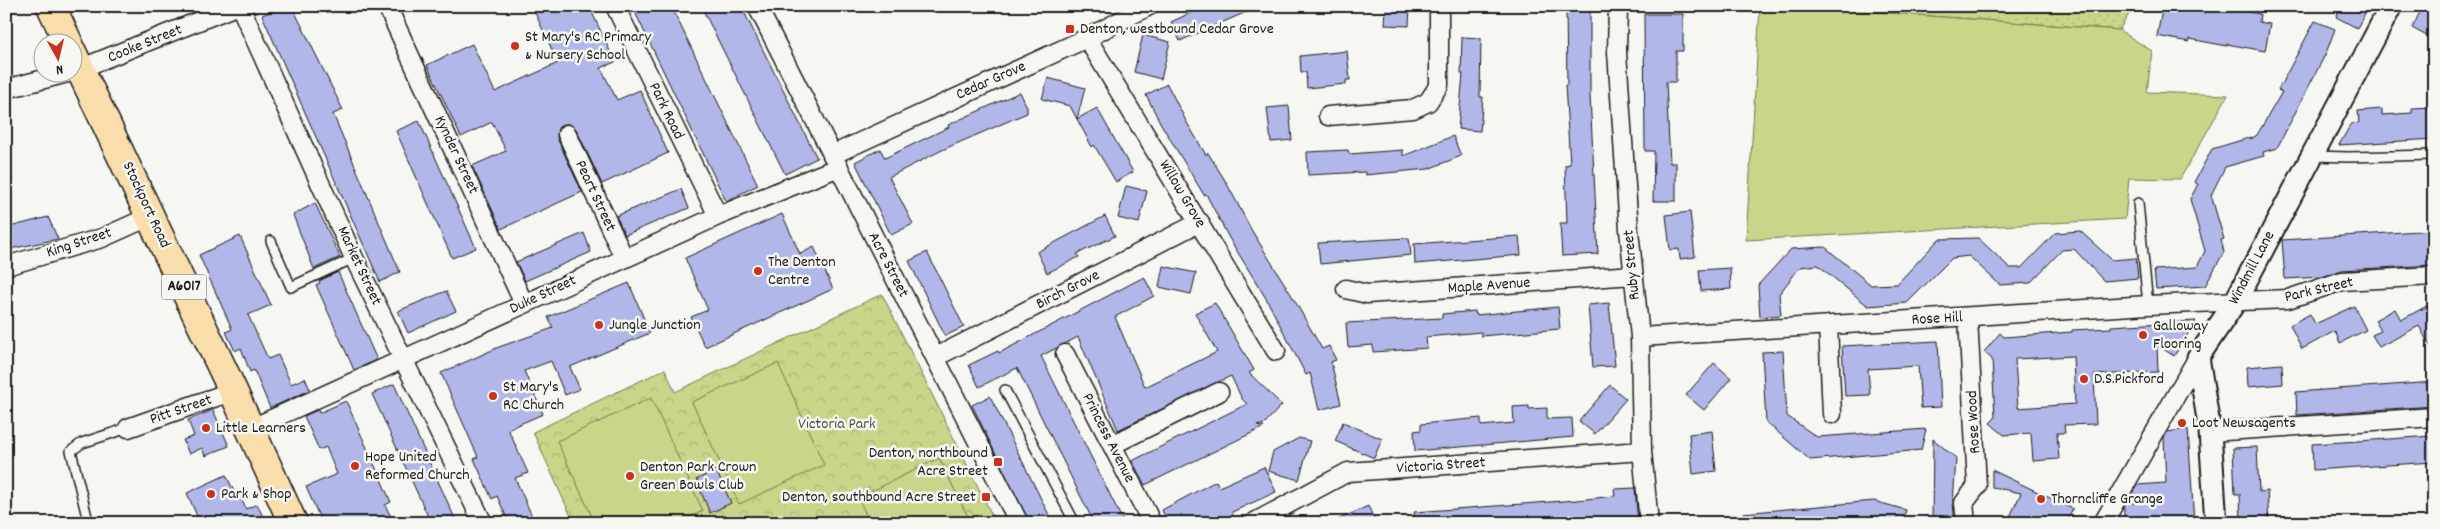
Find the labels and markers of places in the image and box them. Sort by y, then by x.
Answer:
place label: Denton, westbound Cedar Grove [1080,18,1274,41]
marker: Denton, westbound Cedar Grove [1064,23,1076,35]
place label: St Mary's RC Primary & Nursery School [525,26,651,67]
marker: St Mary's RC Primary & Nursery School [509,40,521,52]
place label: The Denton Centre [768,251,836,292]
marker: The Denton Centre [752,265,764,277]
place label: Jungle Junction [609,314,701,337]
place label: Galloway Flooring [2153,315,2208,356]
marker: Jungle Junction [593,319,605,331]
marker: Galloway Flooring [2137,329,2149,341]
place label: D.S.Pickford [2094,368,2164,391]
marker: D.S.Pickford [2078,373,2090,385]
place label: St Mary's RC Church [503,376,564,417]
marker: St Mary's RC Church [487,390,499,402]
place label: Loot Newsagents [2192,412,2296,435]
place label: Little Learners [216,417,306,440]
marker: Loot Newsagents [2176,417,2188,429]
marker: Little Learners [200,422,212,434]
place label: Denton, northbound Acre Street [869,442,988,483]
place label: Hope United Reformed Church [365,446,470,487]
place label: Denton Park Crown Green Bowls Club [640,456,756,497]
marker: Denton, northbound Acre Street [992,456,1004,468]
marker: Hope United Reformed Church [349,460,361,472]
marker: Denton Park Crown Green Bowls Club [624,470,636,482]
place label: Park & Shop [221,483,292,506]
place label: Denton, southbound Acre Street [782,486,976,509]
marker: Park & Shop [205,488,217,500]
place label: Thorncliffe Grange [2051,488,2163,511]
marker: Denton, southbound Acre Street [980,491,992,503]
marker: Thorncliffe Grange [2035,493,2047,505]

